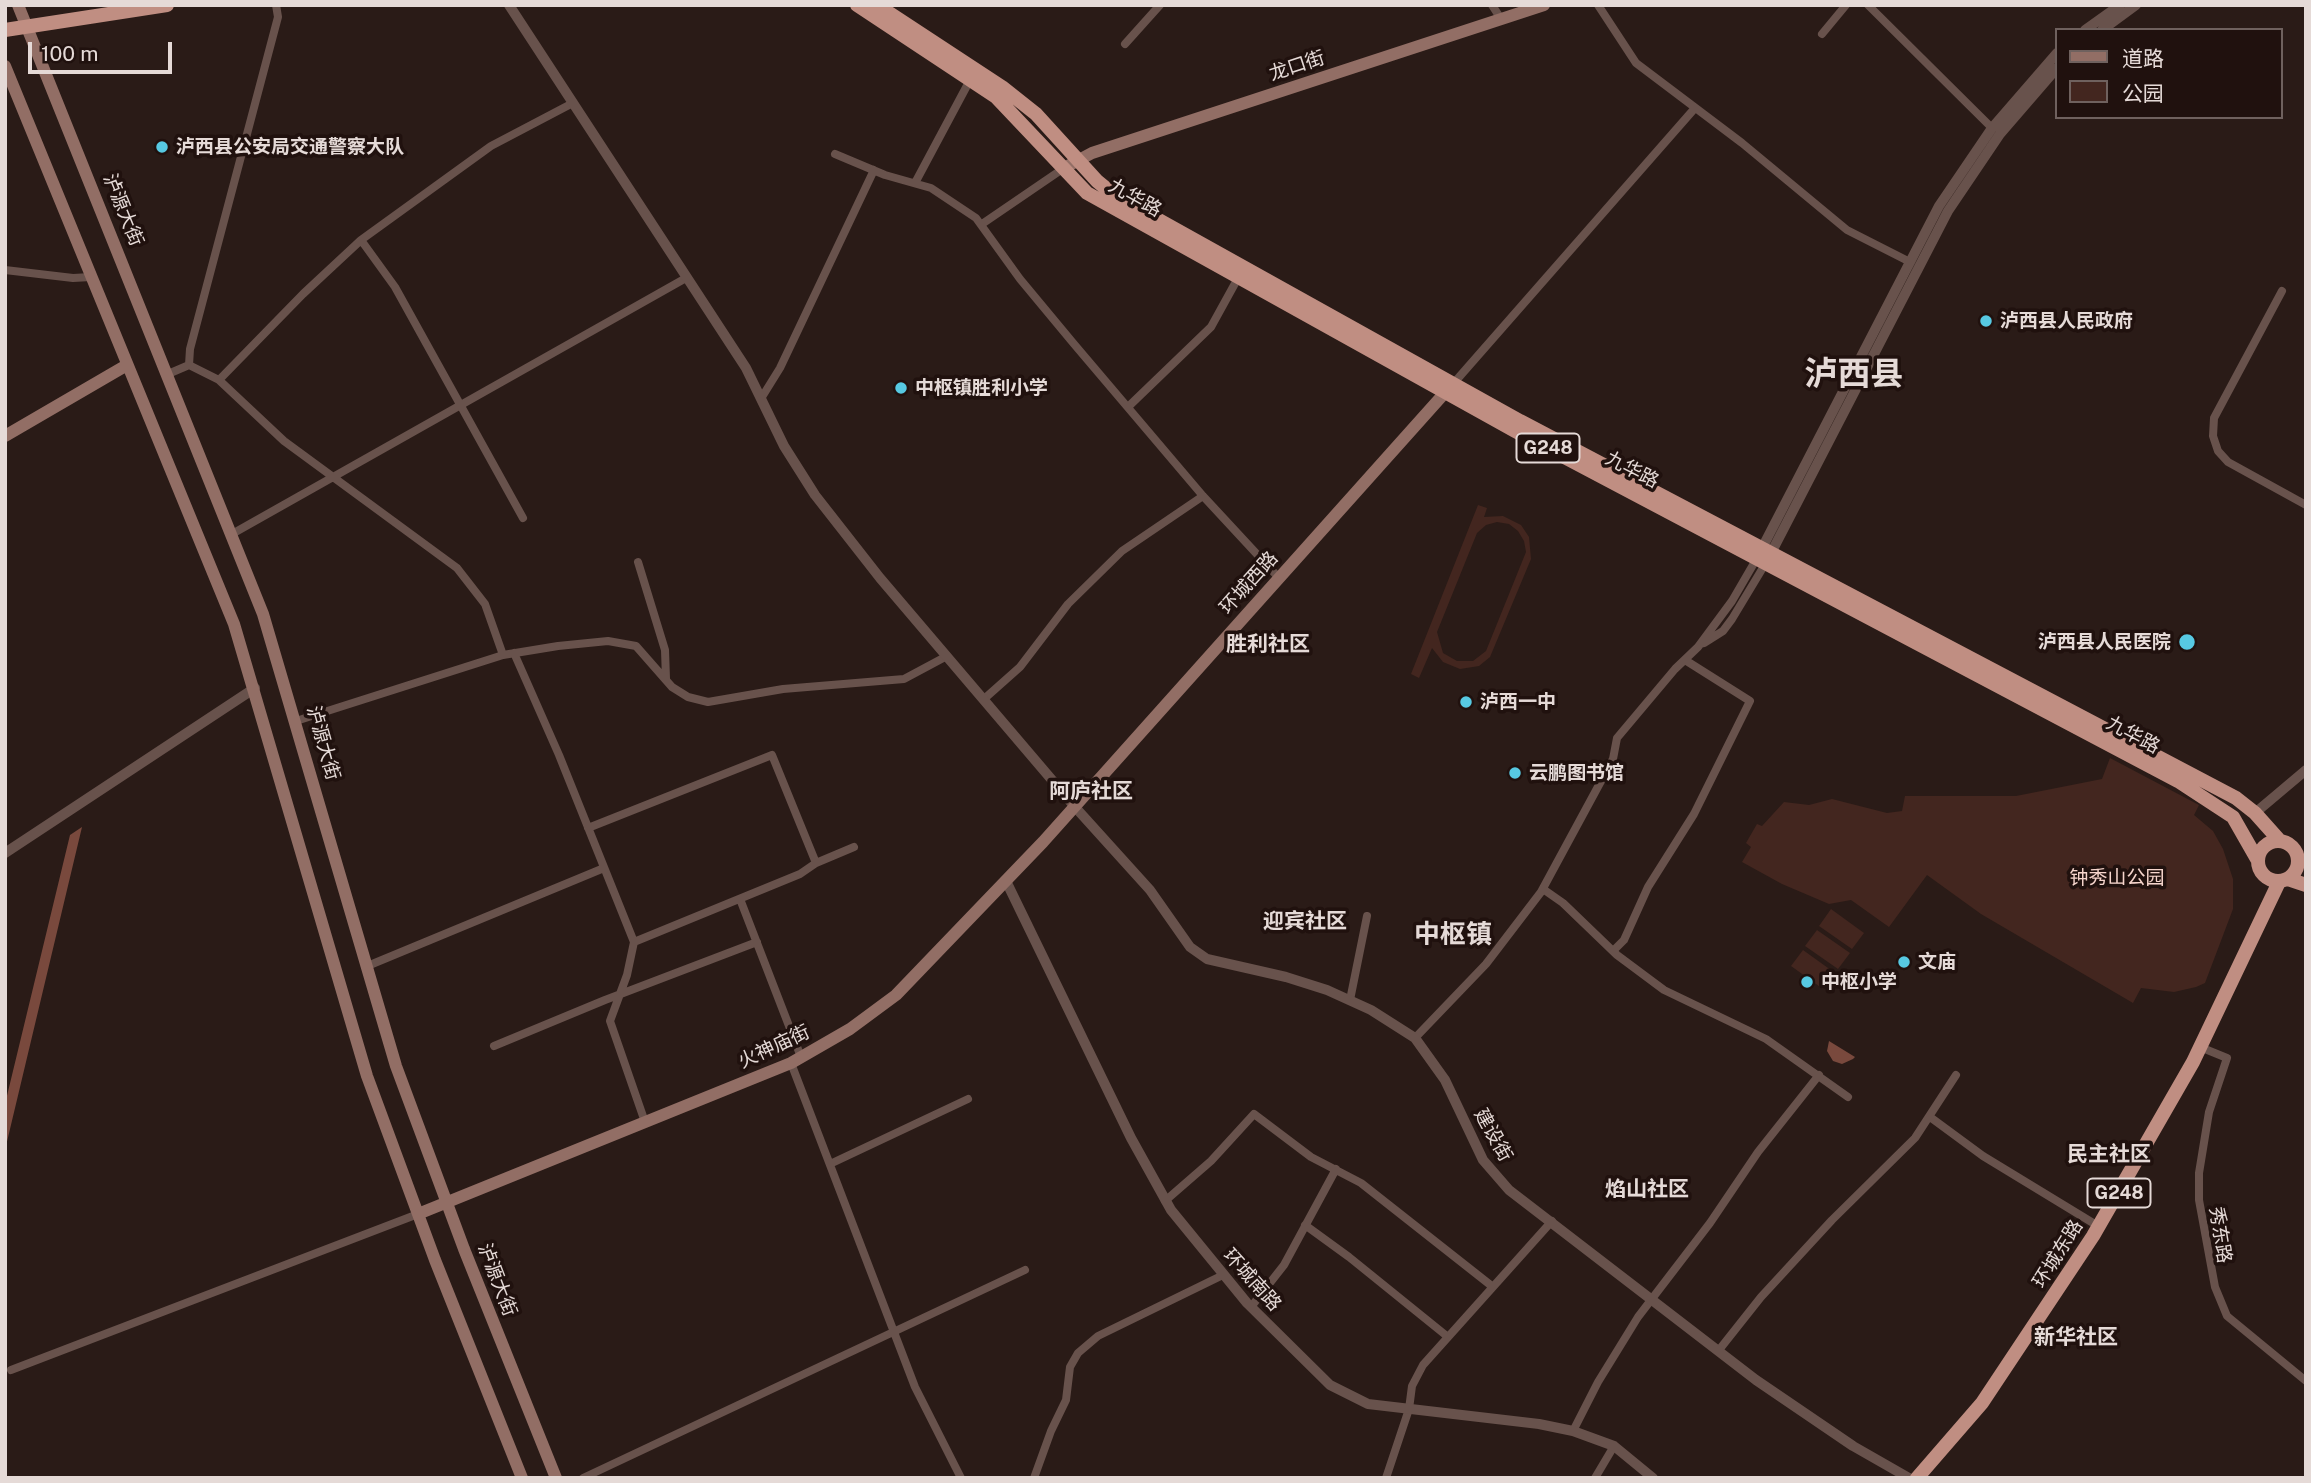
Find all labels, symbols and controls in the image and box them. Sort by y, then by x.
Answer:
scale bar [32,28,175,72]
legend [2056,28,2283,119]
text: 100 m [41,41,98,66]
street label: 龙口街 [1266,46,1328,86]
text: 道路 [2122,46,2164,71]
text: 公园 [2122,81,2164,106]
place label: 泸西县公安局交通警察大队 [176,136,404,158]
marker: 泸西县公安局交通警察大队 [154,139,170,155]
street label: 泸源大街 [98,170,148,250]
street label: 九华路 [1105,174,1165,222]
place label: 泸西县人民政府 [2000,310,2133,332]
marker: 泸西县人民政府 [1978,313,1994,329]
district label: 泸西县 [1805,355,1903,395]
place label: 中枢镇胜利小学 [915,377,1048,399]
marker: 中枢镇胜利小学 [893,380,909,396]
road number: G248 [1516,434,1580,462]
street label: 九华路 [1601,447,1663,493]
street label: 环城西路 [1215,547,1283,619]
place label: 泸西县人民医院 [2038,631,2171,653]
district label: 胜利社区 [1226,632,1310,658]
marker: 泸西县人民医院 [2177,632,2197,652]
place label: 泸西一中 [1480,691,1556,713]
marker: 泸西一中 [1458,694,1474,710]
street label: 泸源大街 [302,703,344,783]
street label: 九华路 [2102,712,2164,758]
place label: 云鹏图书馆 [1529,762,1624,784]
marker: 云鹏图书馆 [1507,765,1523,781]
district label: 阿庐社区 [1049,779,1133,805]
park label: 钟秀山公园 [2070,867,2164,889]
district label: 迎宾社区 [1263,909,1347,935]
district label: 中枢镇 [1414,919,1492,951]
place label: 文庙 [1918,951,1956,973]
marker: 文庙 [1896,954,1912,970]
place label: 中枢小学 [1821,971,1897,993]
marker: 中枢小学 [1799,974,1815,990]
street label: 火神庙街 [735,1021,813,1073]
street label: 建设街 [1469,1105,1517,1165]
district label: 民主社区 [2067,1142,2151,1168]
district label: 焰山社区 [1605,1177,1689,1203]
road number: G248 [2088,1178,2150,1208]
street label: 秀东路 [2204,1205,2236,1265]
street label: 环城东路 [2028,1216,2088,1292]
street label: 泸源大街 [473,1240,521,1320]
street label: 环城南路 [1218,1244,1286,1316]
district label: 新华社区 [2034,1325,2118,1351]

